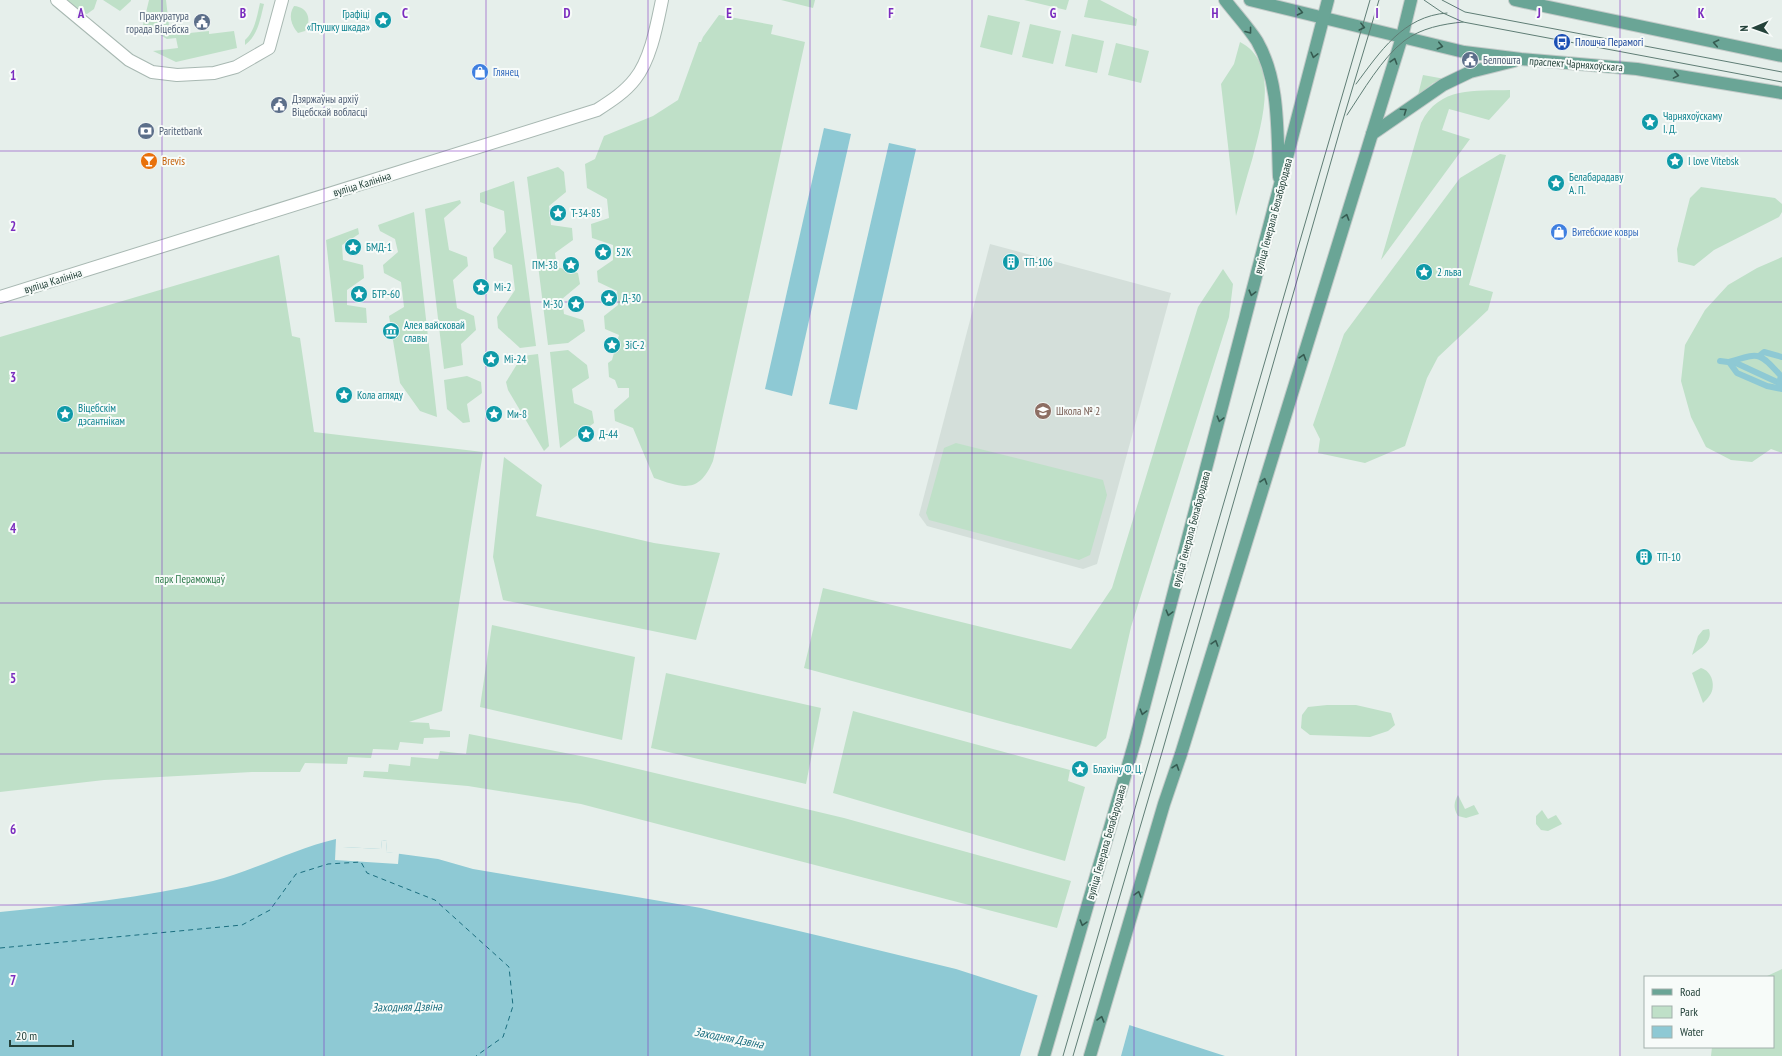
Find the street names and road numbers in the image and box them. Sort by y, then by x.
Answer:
street label: праспект Чарняхоўскага [1529,54,1623,74]
street label: вуліца Генерала Белабародава [1251,157,1295,275]
street label: вуліца Калініна [331,169,393,199]
street label: вуліца Калініна [22,266,84,296]
street label: вуліца Генерала Белабародава [1169,470,1213,588]
street label: вуліца Генерала Белабародава [1083,783,1129,901]

